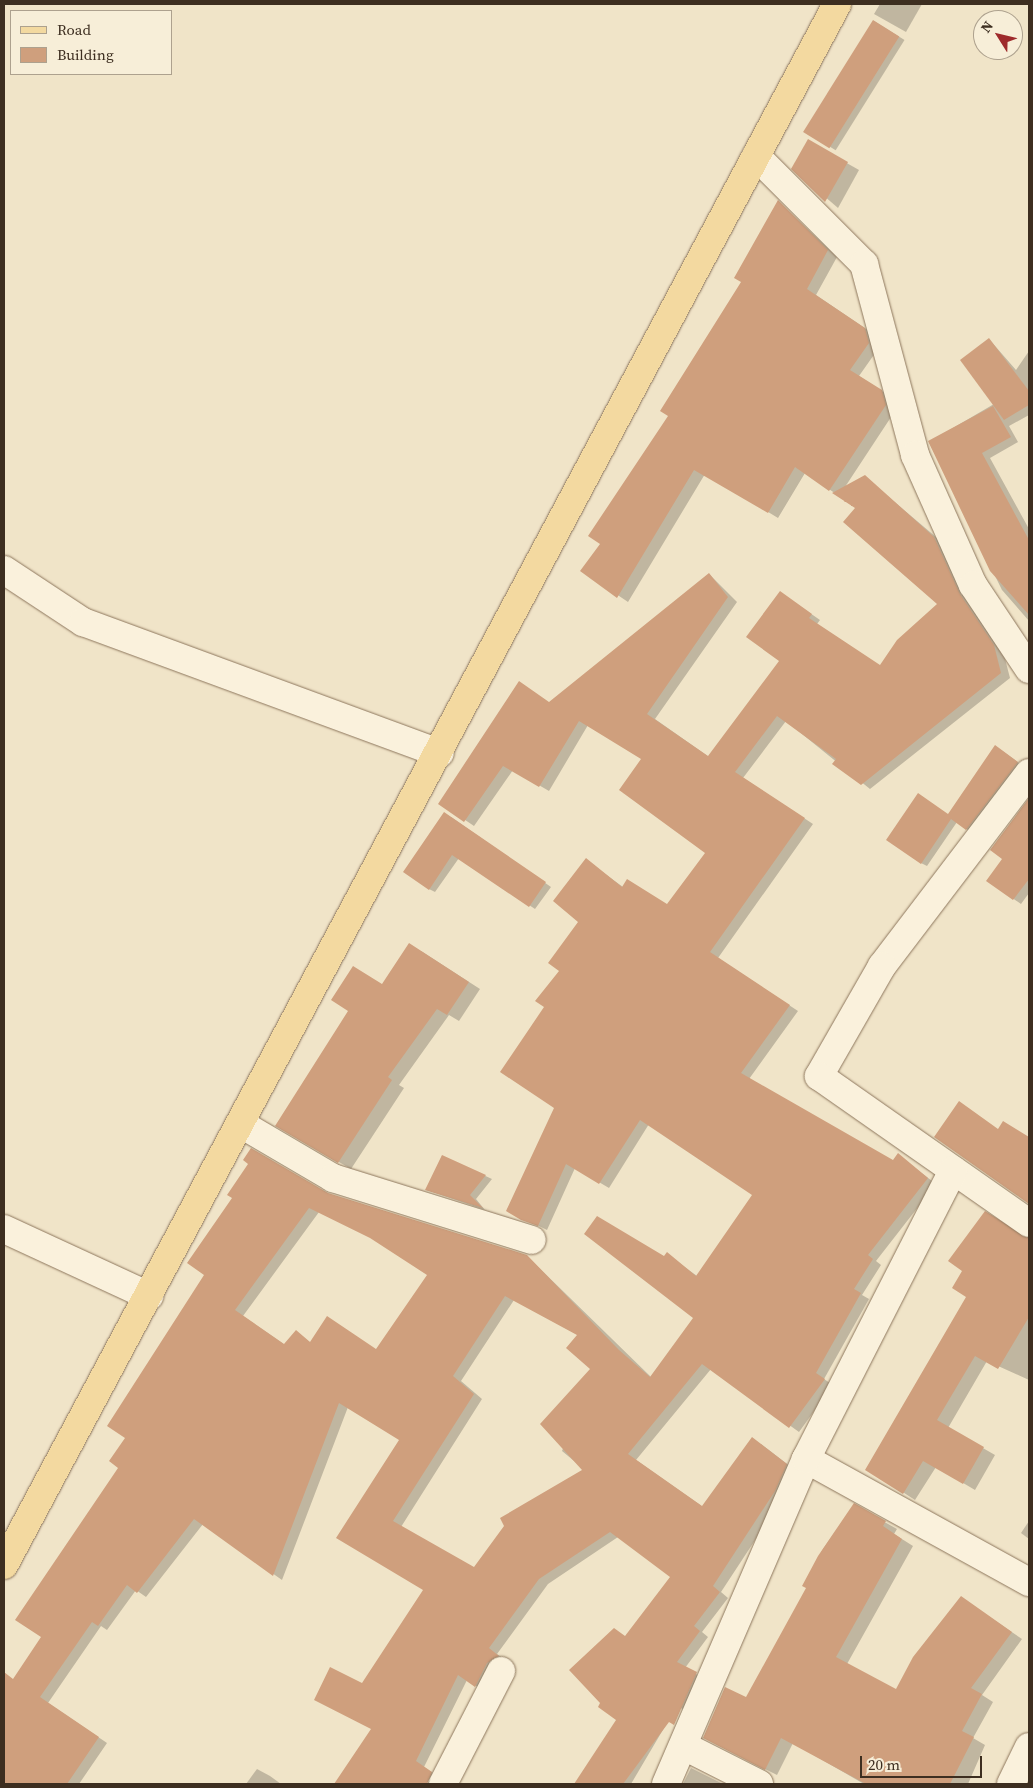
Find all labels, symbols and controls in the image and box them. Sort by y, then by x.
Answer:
legend [10,10,172,75]
north arrow [973,10,1023,60]
text: N [976,17,998,37]
text: Road [57,19,91,40]
text: Building [57,44,114,65]
scale bar [863,1746,986,1778]
text: 20 m [868,1754,900,1775]

